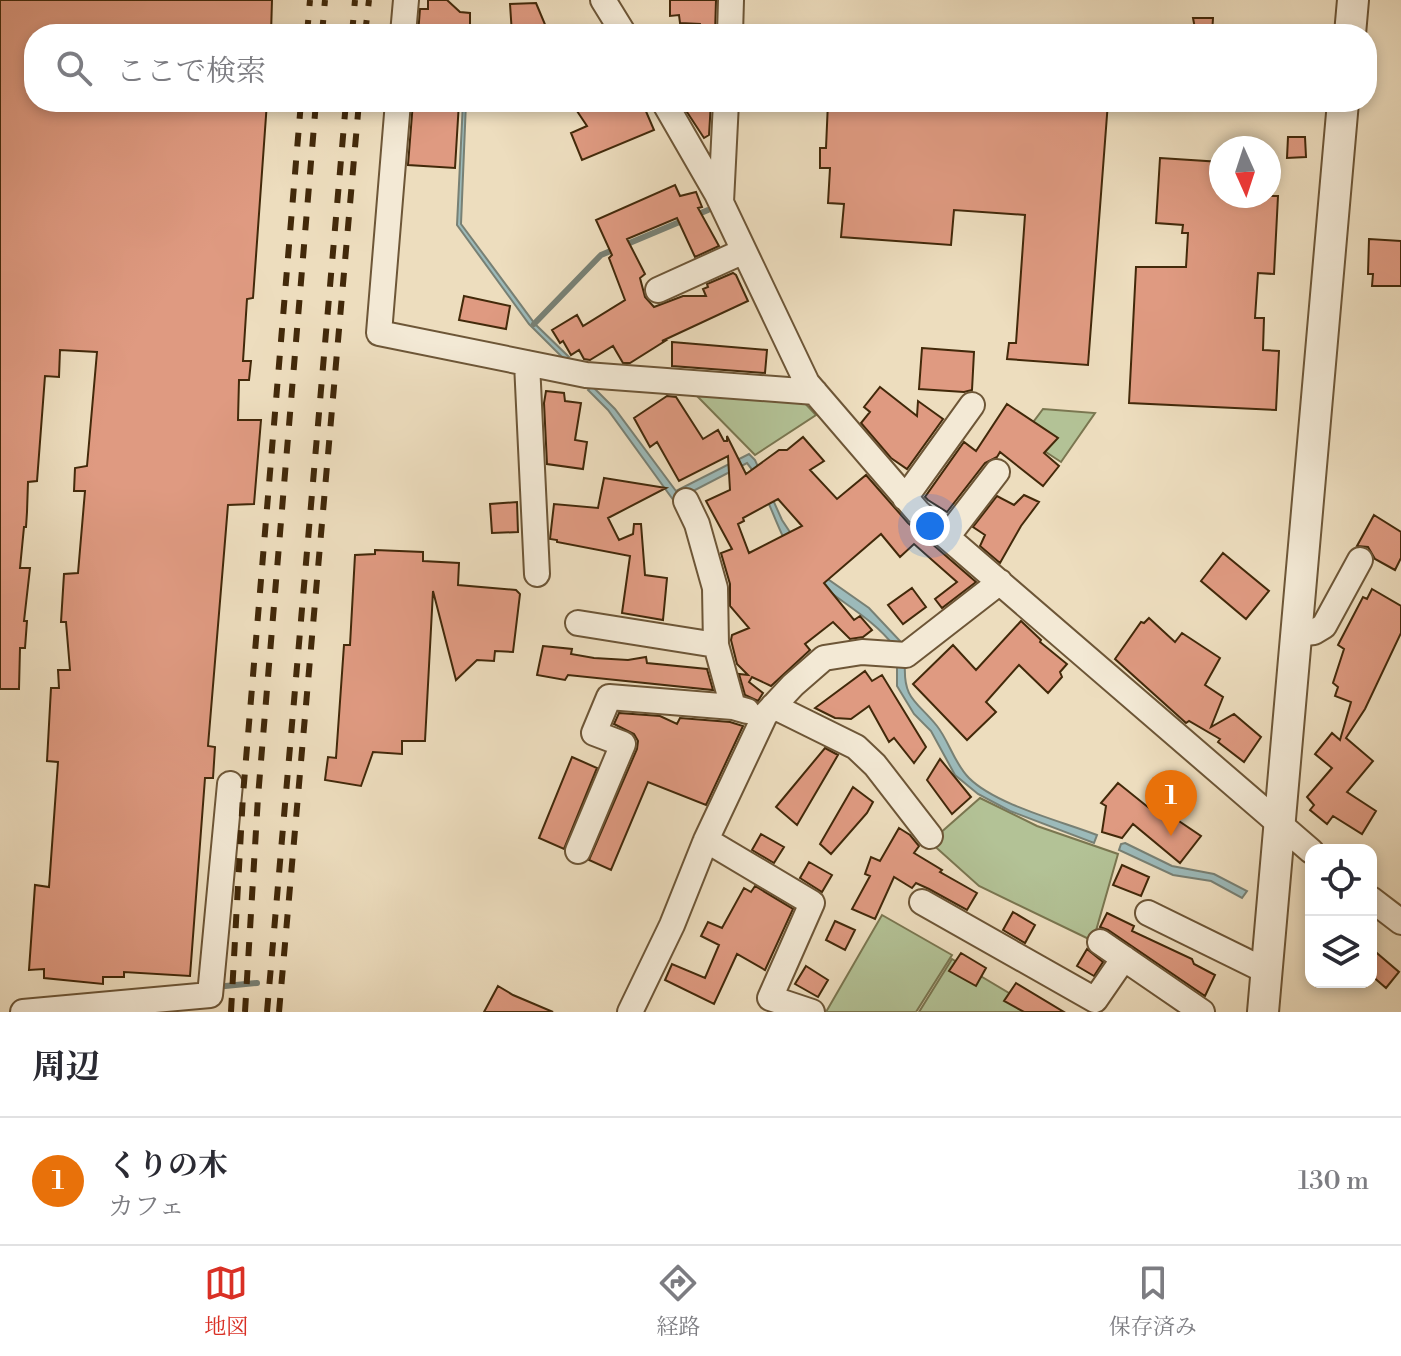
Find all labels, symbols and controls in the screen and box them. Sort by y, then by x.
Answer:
search box [24,24,1377,112]
icon: search [52,46,96,90]
text: ここで検索 [116,53,266,91]
north arrow [1209,136,1281,208]
your location [910,506,950,546]
pin: 1 [1145,770,1197,836]
map controls [1305,844,1377,988]
button: locate [1305,844,1377,916]
button: layers [1305,916,1377,988]
text: 周辺 [32,1047,100,1089]
text: くりの木 [108,1147,228,1185]
text: 1 [52,1165,64,1197]
text: 130 m [1298,1165,1369,1197]
text: カフェ [108,1191,185,1223]
tab: 地図 [204,1261,248,1341]
tab: 経路 [656,1261,701,1341]
tab: 保存済み [1109,1261,1197,1341]

